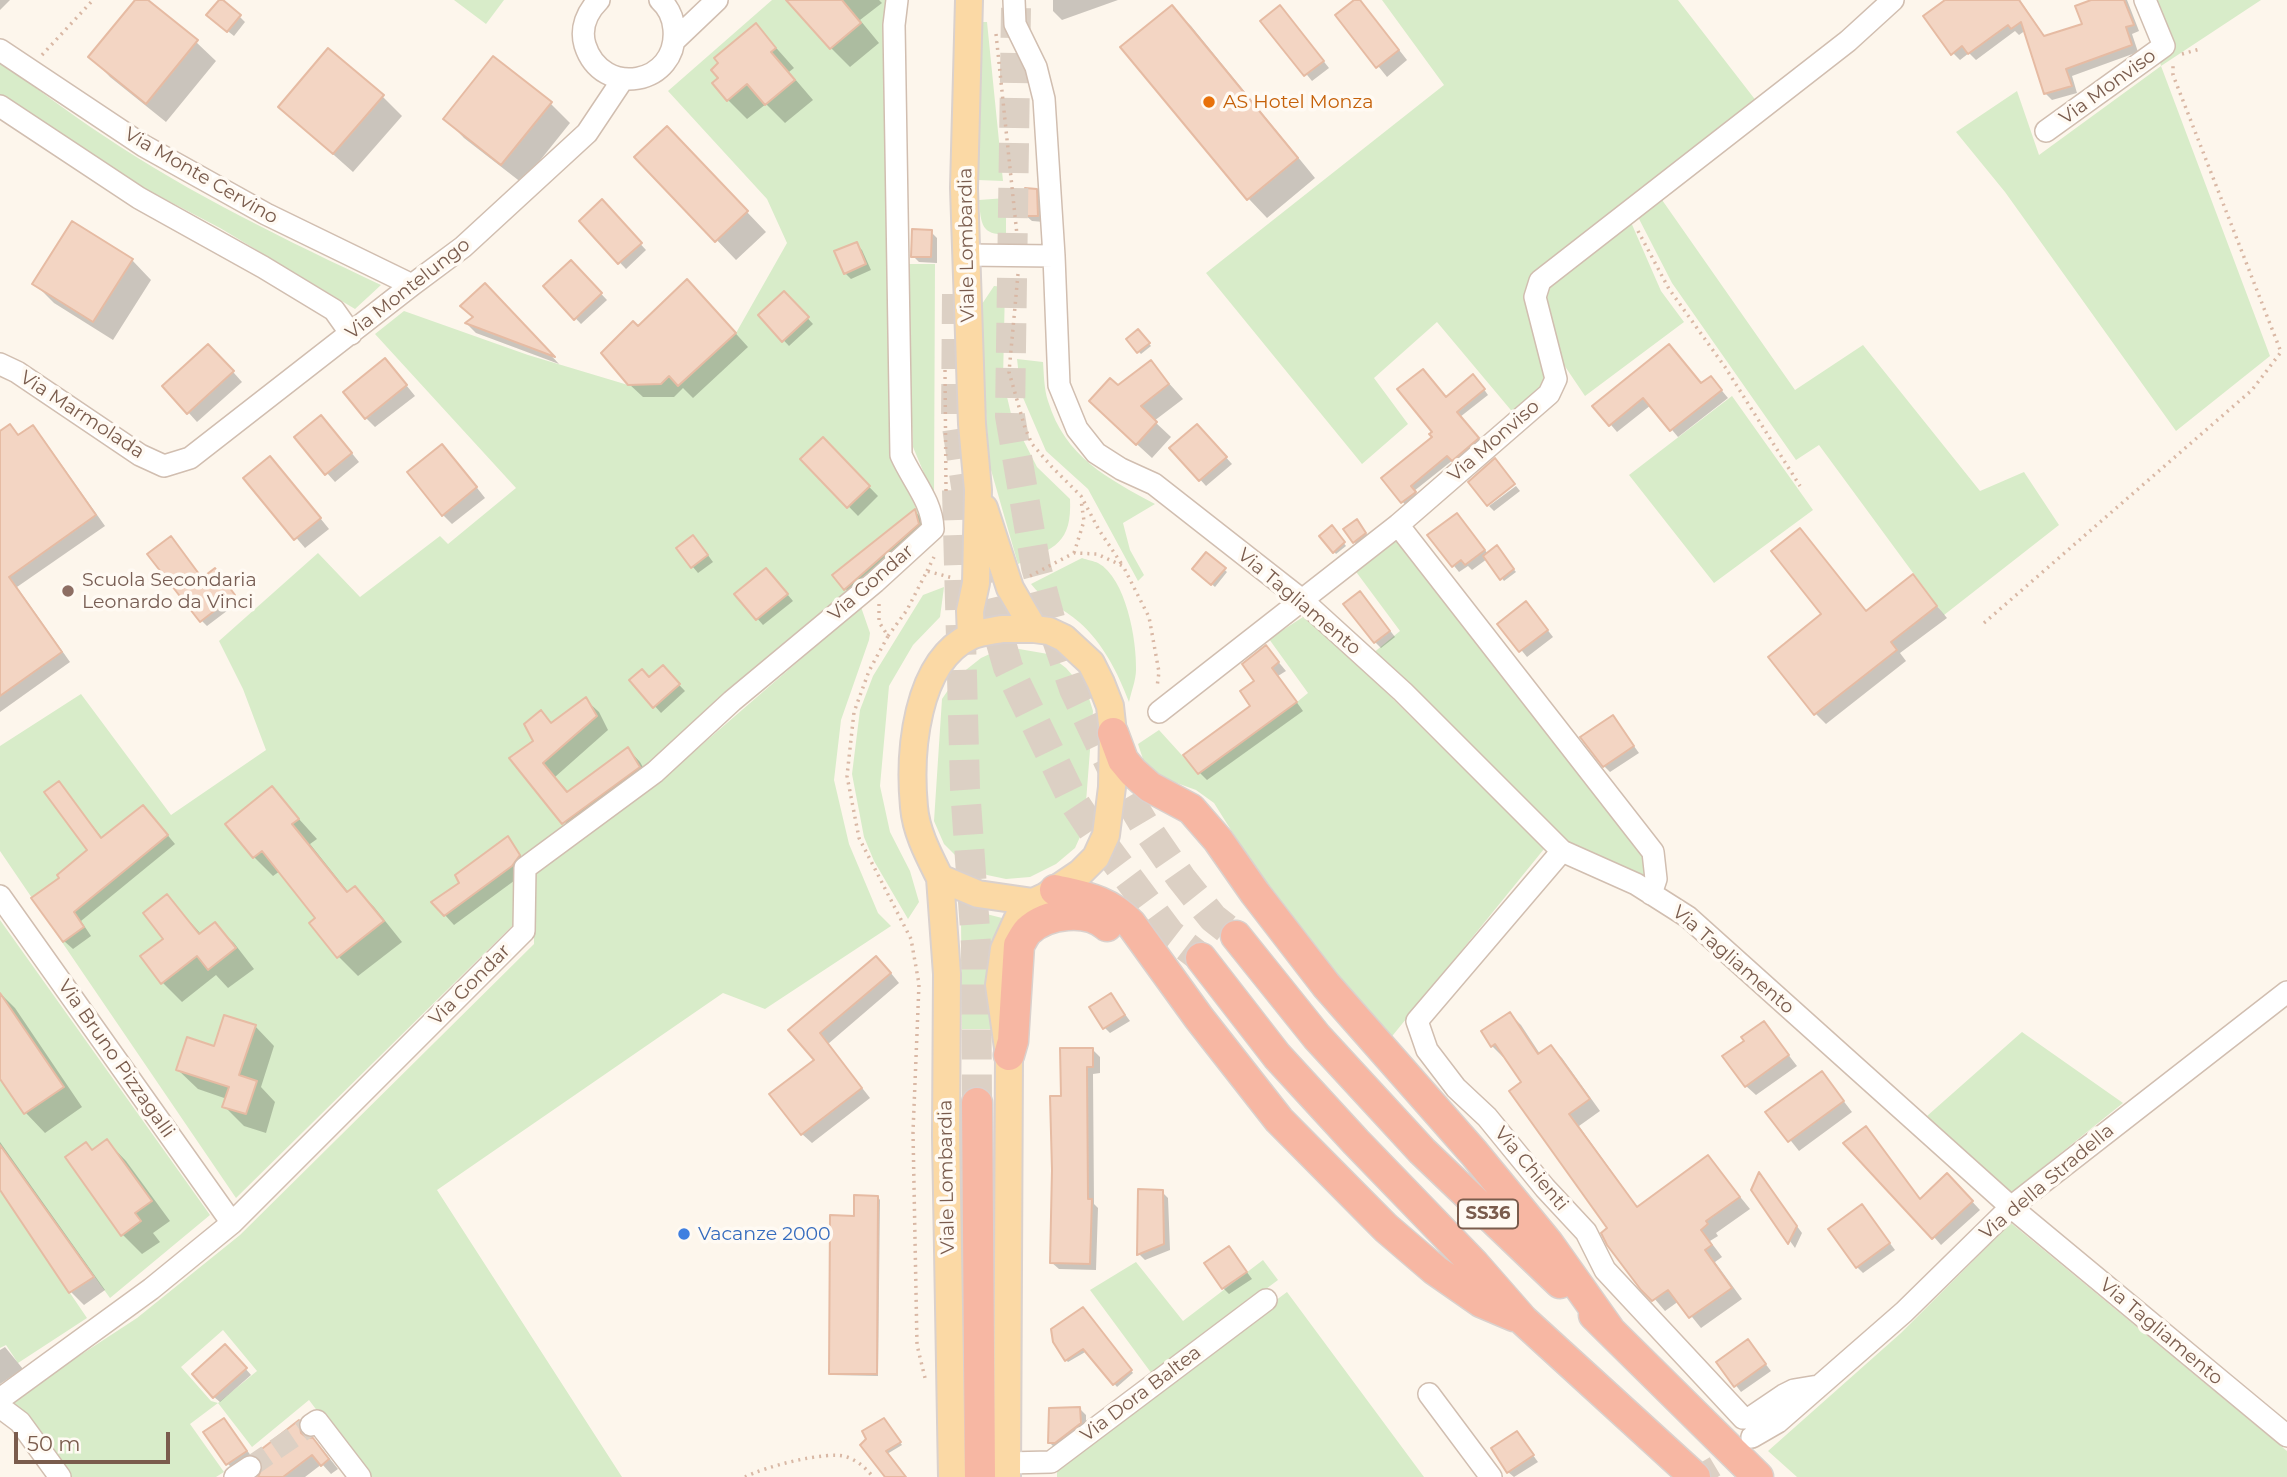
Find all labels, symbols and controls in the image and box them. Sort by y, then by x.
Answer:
street label: Via Monviso [2055,44,2161,130]
place label: AS Hotel Monza [1223,91,1373,113]
marker: AS Hotel Monza [1201,94,1217,110]
street label: Via Monte Cervino [120,123,282,229]
street label: Viale Lombardia [954,168,980,322]
street label: Via Montelungo [341,233,475,345]
street label: Via Marmolada [16,366,148,464]
street label: Via Monviso [1444,395,1544,487]
street label: Via Gondar [824,540,918,626]
street label: Via Tagliamento [1233,544,1365,660]
place label: Scuola Secondaria Leonardo da Vinci [82,569,257,613]
marker: Scuola Secondaria Leonardo da Vinci [60,583,76,599]
street label: Via Tagliamento [1667,901,1799,1019]
street label: Via Gondar [425,940,515,1030]
street label: Via Bruno Pizzagalli [53,976,179,1142]
street label: Viale Lombardia [934,1100,960,1254]
street label: Via della Stradella [1975,1119,2119,1245]
street label: Via Chienti [1489,1122,1573,1216]
road number: SS36 [1458,1199,1518,1228]
place label: Vacanze 2000 [698,1223,831,1245]
marker: Vacanze 2000 [676,1226,692,1242]
street label: Via Tagliamento [2095,1274,2227,1390]
street label: Via Dora Baltea [1076,1341,1206,1447]
scale bar [18,1418,173,1462]
text: 50 m [27,1431,81,1456]

